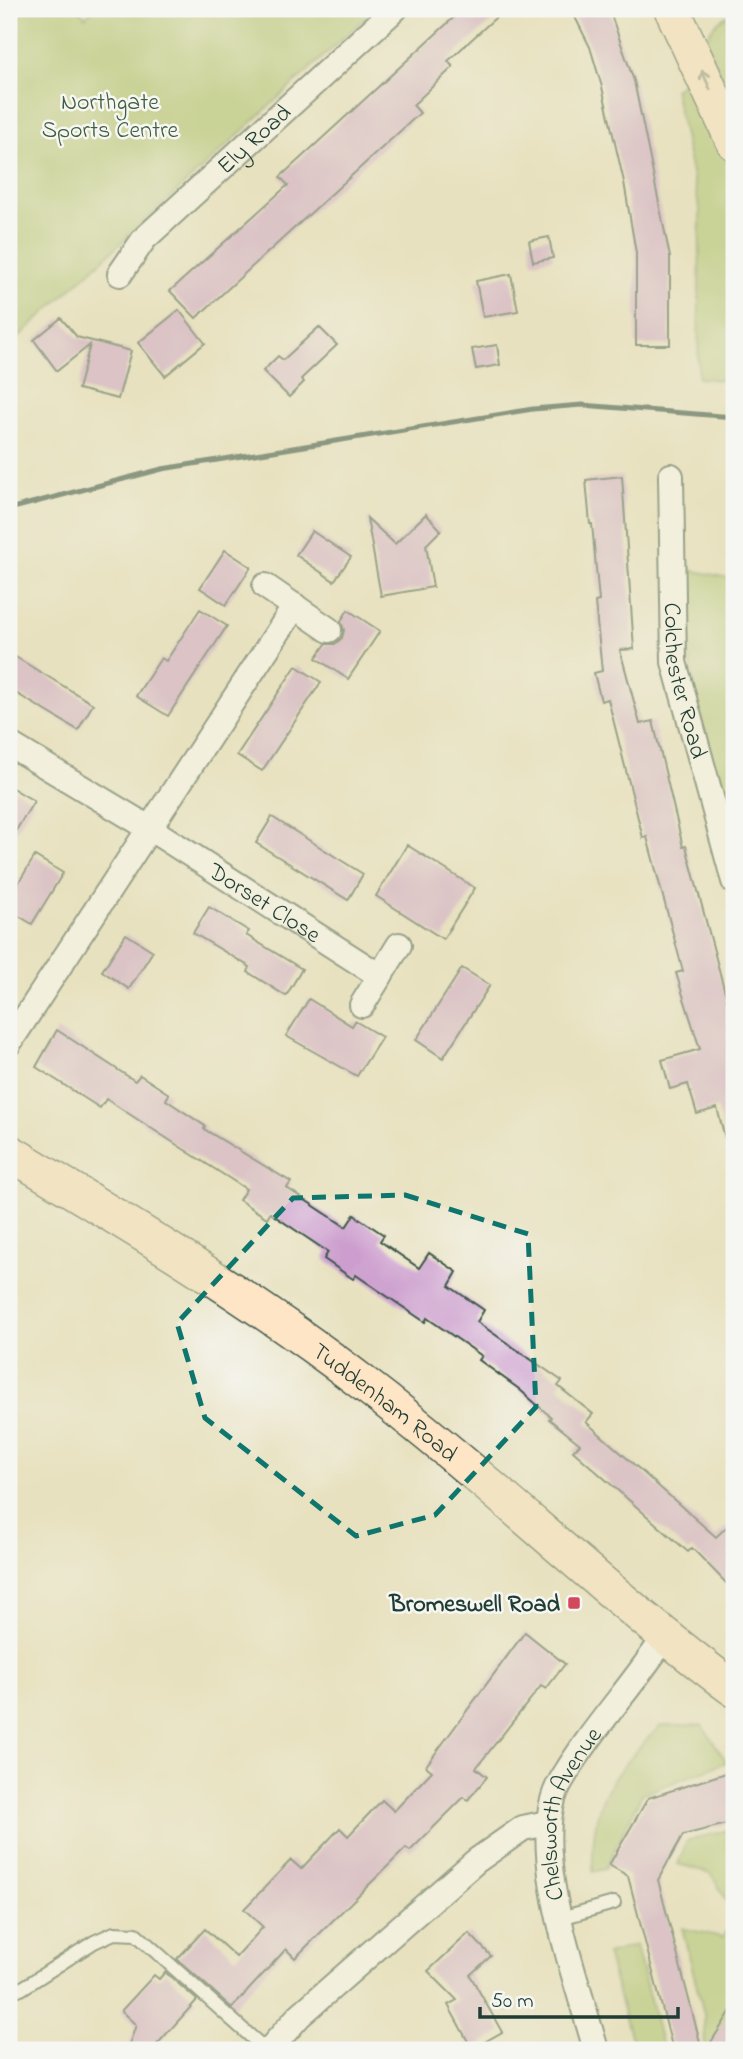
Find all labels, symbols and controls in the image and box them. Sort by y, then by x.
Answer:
one-way arrow [699,70,712,91]
park label: Northgate Sports Centre [42,86,179,149]
street label: Ely Road [210,97,301,184]
street label: Colchester Road [653,602,715,764]
street label: Dorset Close [200,855,327,954]
street label: Tuddenham Road [304,1335,465,1472]
place label: Bromeswell Road [389,1588,560,1623]
marker: Bromeswell Road [566,1595,582,1611]
street label: Chelsworth Avenue [533,1720,612,1903]
scale bar [480,1975,678,2019]
text: 50 m [491,1987,534,2017]

